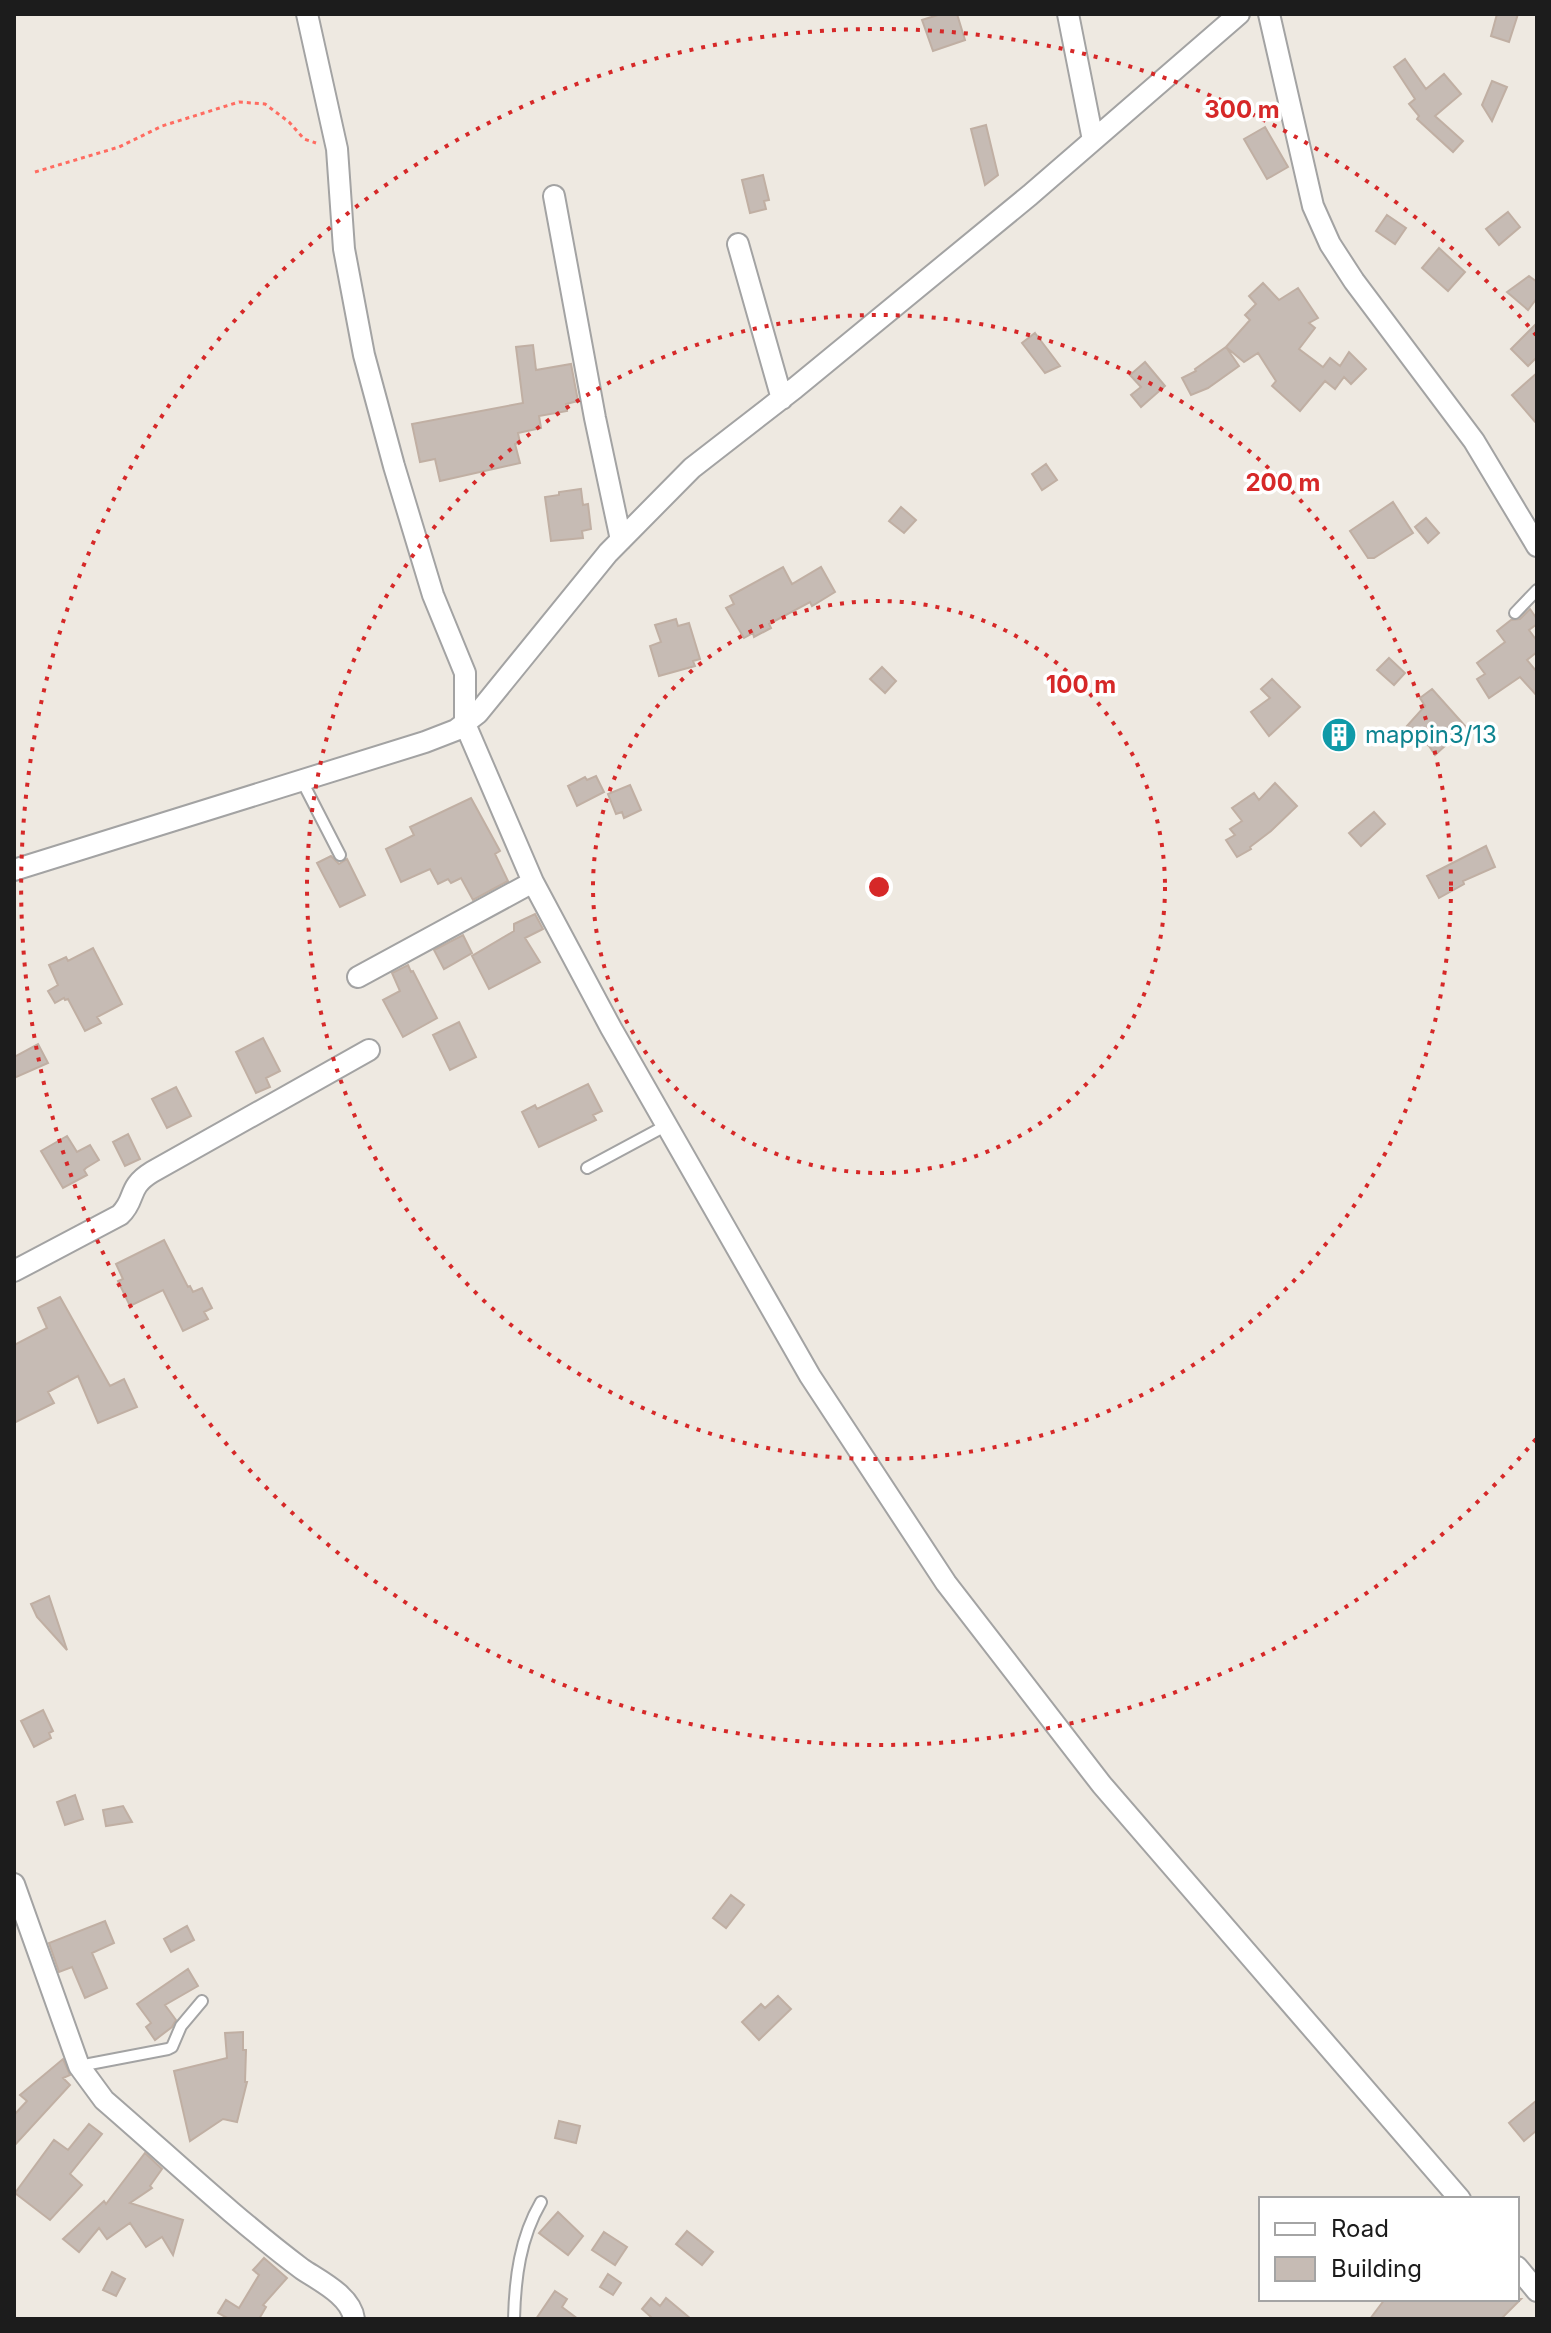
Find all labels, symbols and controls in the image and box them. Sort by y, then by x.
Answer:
text: 300 m [1204,95,1280,124]
text: 200 m [1245,468,1321,497]
text: 100 m [1046,670,1116,699]
building icon: mappin3/13 [1320,716,1358,754]
place label: mappin3/13 [1365,720,1497,749]
centre of rings [865,873,893,901]
legend [1259,2197,1519,2301]
text: Road [1331,2214,1389,2243]
text: Building [1331,2254,1422,2283]

